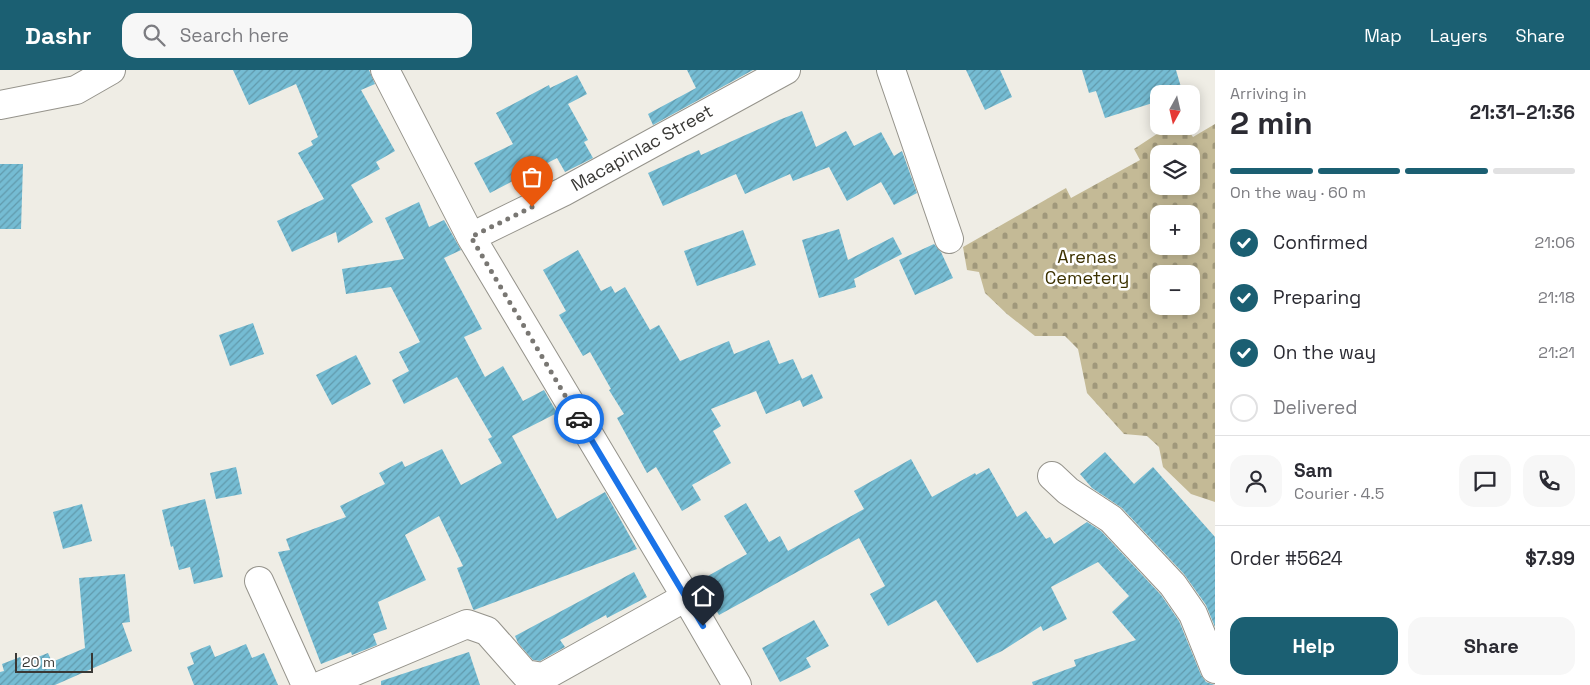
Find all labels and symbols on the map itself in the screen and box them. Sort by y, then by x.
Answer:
north arrow [1150,85,1200,135]
street label: Macapinlac Street [567,99,717,196]
pin [511,156,553,207]
park label: Arenas Cemetery [1045,245,1129,289]
courier [554,394,604,444]
pin [682,575,724,626]
scale bar [15,650,92,673]

